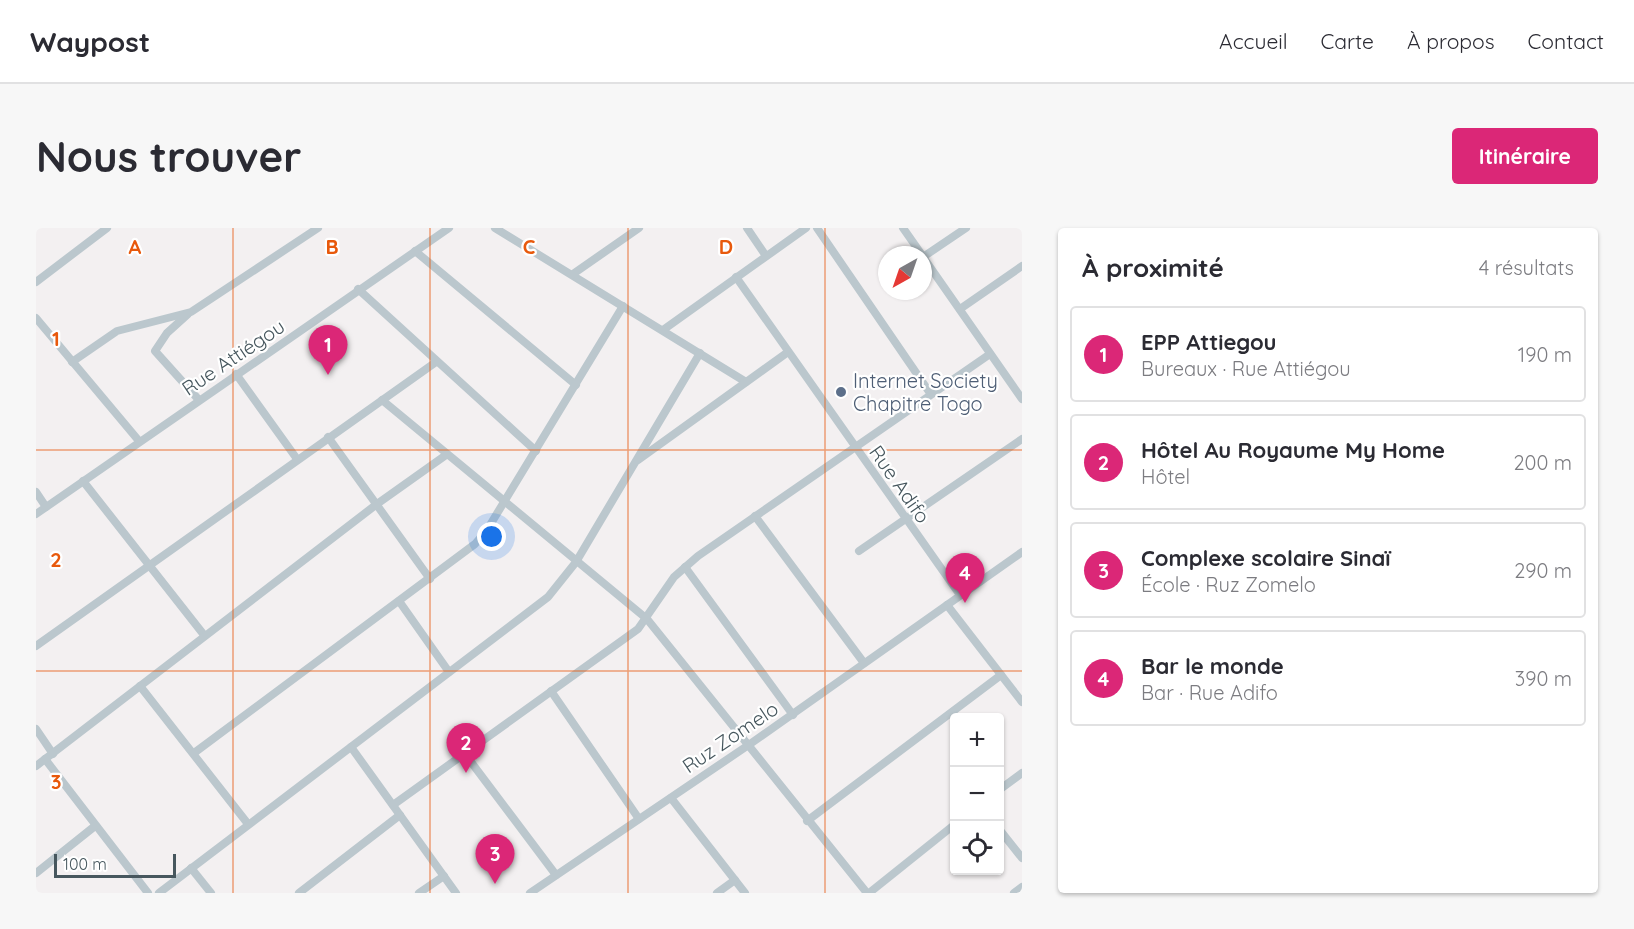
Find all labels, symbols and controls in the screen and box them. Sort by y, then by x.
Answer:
text: Waypost [30,24,150,59]
text: Accueil [1219,28,1288,54]
text: Carte [1321,28,1374,54]
text: À propos [1407,28,1495,54]
text: Contact [1528,28,1604,54]
button: Itinéraire [1452,128,1598,184]
text: Nous trouver [36,130,301,183]
text: A [129,234,142,259]
text: B [325,234,339,259]
text: C [523,234,536,259]
text: D [719,234,733,259]
north arrow [878,246,932,300]
text: À proximité [1082,251,1224,284]
text: 4 résultats [1479,255,1574,280]
street label: Rue Attiégou [177,313,289,401]
text: 1 [52,326,60,351]
pin: 1 [308,326,348,375]
text: EPP Attiegou [1141,328,1277,356]
text: 1 [1100,342,1107,367]
text: 190 m [1518,342,1572,367]
text: Bureaux · Rue Attiégou [1141,356,1351,381]
place label: Internet Society Chapitre Togo [853,368,998,416]
marker: Internet Society Chapitre Togo [834,385,848,399]
text: Hôtel Au Royaume My Home [1141,436,1445,464]
street label: Rue Adifo [864,440,936,528]
text: 2 [1098,450,1109,475]
text: 200 m [1513,450,1572,475]
text: Hôtel [1141,464,1190,489]
your location [477,522,506,551]
text: Complexe scolaire Sinaï [1141,544,1391,572]
text: 2 [50,547,62,572]
pin: 4 [946,554,984,603]
text: 3 [1098,558,1109,583]
text: 290 m [1514,558,1572,583]
text: École · Ruz Zomelo [1141,572,1316,597]
text: Bar le monde [1141,652,1284,680]
text: 4 [1098,666,1109,691]
text: 390 m [1515,666,1572,691]
text: Bar · Rue Adifo [1141,680,1278,705]
street label: Ruz Zomelo [677,696,783,778]
map controls [950,713,1004,875]
button: + [950,713,1004,767]
pin: 2 [446,724,486,773]
button: − [950,767,1004,821]
text: 3 [51,769,61,794]
button: locate [950,821,1004,875]
pin: 3 [476,834,514,884]
scale bar [54,851,176,878]
text: 100 m [63,854,107,874]

